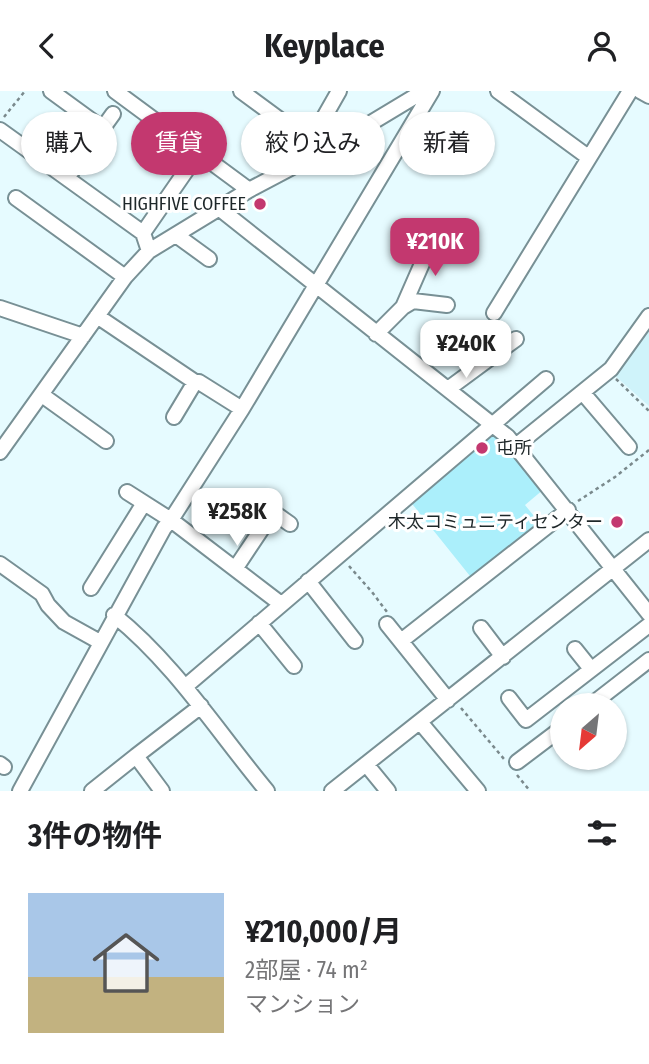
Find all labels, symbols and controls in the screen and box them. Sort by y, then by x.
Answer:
icon: back [28,27,66,65]
text: Keyplace [264,27,385,65]
icon: person [583,27,621,65]
chip: 購入 [21,112,117,175]
chip: 賃貸 [131,112,227,175]
chip: 絞り込み [241,112,385,175]
chip: 新着 [399,112,495,175]
place label: HIGHFIVE COFFEE [122,193,246,215]
marker: HIGHFIVE COFFEE [252,196,268,212]
pin: ¥210K [386,219,484,278]
text: ¥210K [406,227,464,255]
pin: ¥240K [417,321,515,380]
text: ¥240K [436,329,496,357]
place label: 屯所 [496,437,532,459]
marker: 屯所 [474,440,490,456]
pin: ¥258K [188,489,286,548]
text: ¥258K [208,497,267,525]
place label: 木太コミュニティセンター [388,511,603,533]
marker: 木太コミュニティセンター [609,514,625,530]
north arrow [550,693,626,770]
map controls [550,693,627,770]
icon: filters [583,814,621,852]
text: 3件の物件 [28,818,162,854]
text: ¥210,000/月 [245,914,402,950]
icon: home [84,921,168,1005]
text: 2部屋 · 74 m² [245,956,368,984]
text: マンション [245,990,360,1018]

